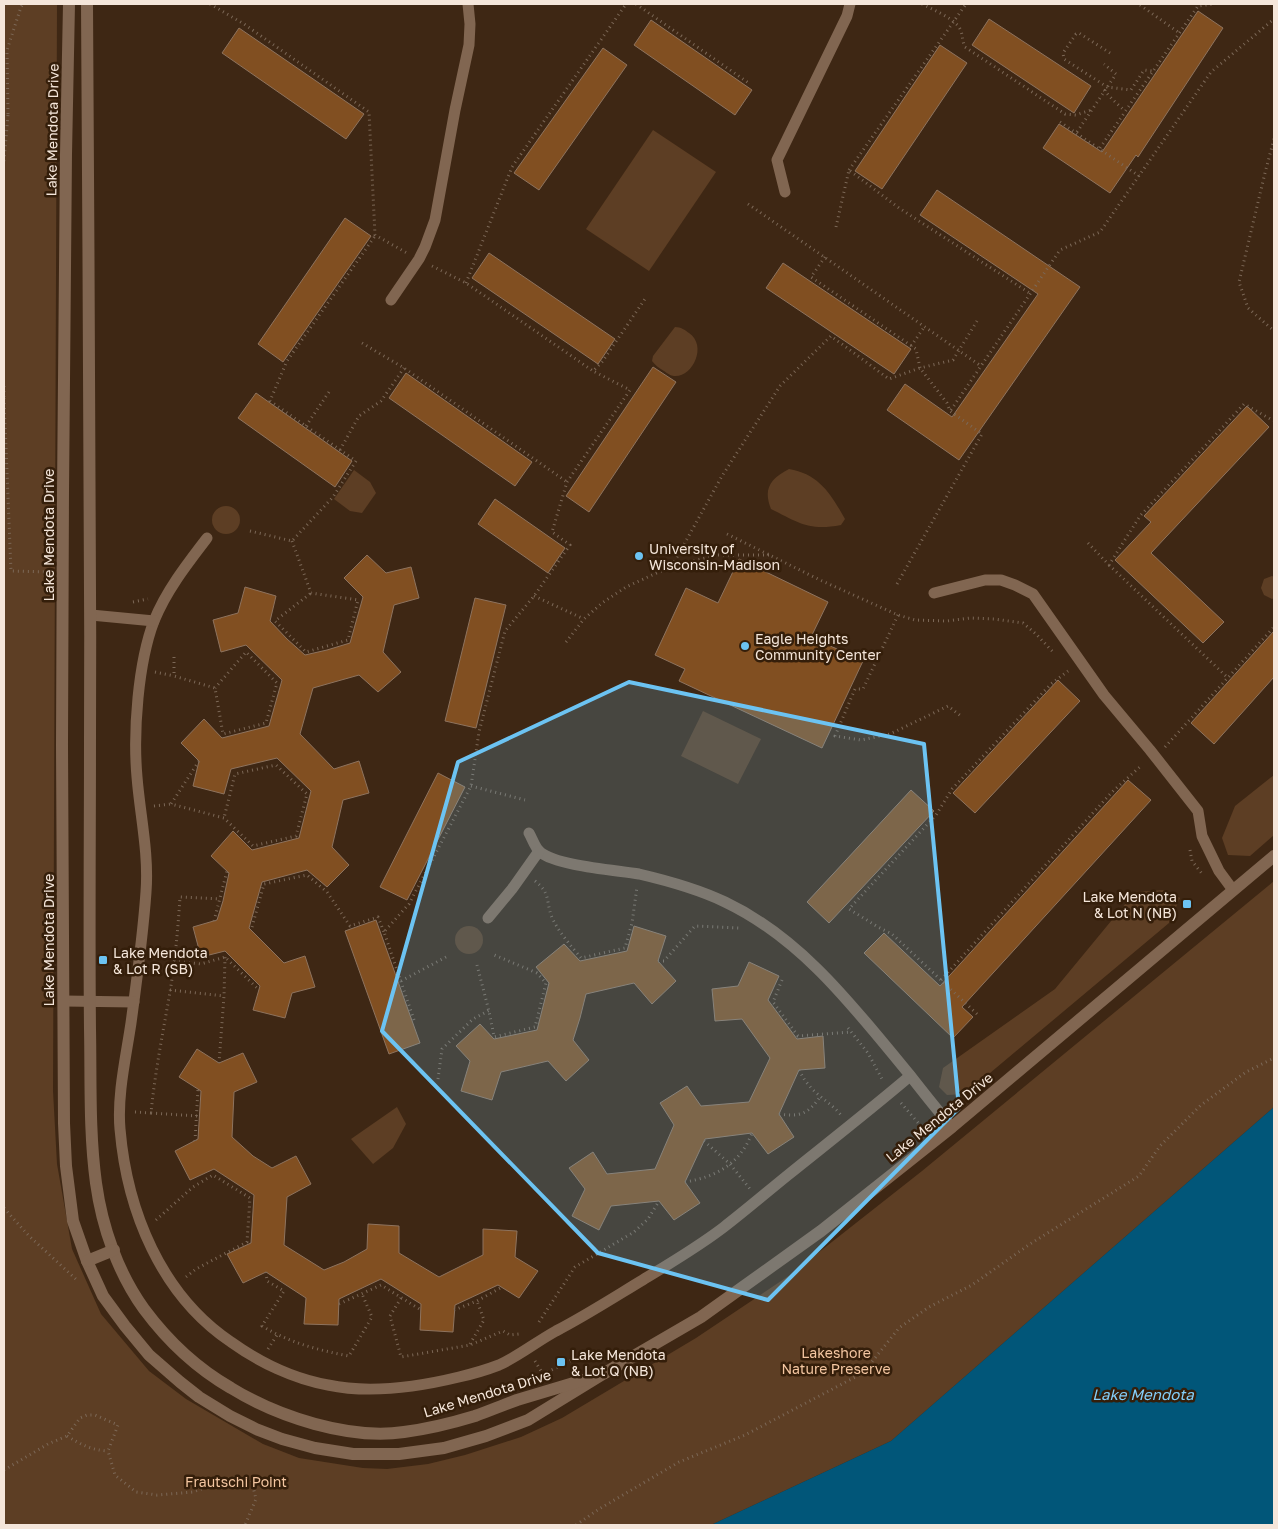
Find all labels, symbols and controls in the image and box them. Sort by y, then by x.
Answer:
street label: Lake Mendota Drive [42,63,62,197]
street label: Lake Mendota Drive [40,469,57,601]
place label: University of Wisconsin-Madison [649,540,780,573]
marker: University of Wisconsin-Madison [633,550,645,562]
place label: Eagle Heights Community Center [755,630,882,663]
marker: Eagle Heights Community Center [739,640,751,652]
street label: Lake Mendota Drive [40,874,57,1006]
place label: Lake Mendota & Lot N (NB) [1082,888,1177,921]
marker: Lake Mendota & Lot N (NB) [1181,898,1193,910]
place label: Lake Mendota & Lot R (SB) [113,944,208,977]
marker: Lake Mendota & Lot R (SB) [97,954,109,966]
street label: Lake Mendota Drive [882,1069,996,1165]
park label: Lakeshore Nature Preserve [781,1344,891,1377]
place label: Lake Mendota & Lot Q (NB) [571,1346,666,1379]
marker: Lake Mendota & Lot Q (NB) [555,1356,567,1368]
street label: Lake Mendota Drive [421,1365,553,1421]
water label: Lake Mendota [1092,1385,1194,1403]
park label: Frautschi Point [185,1473,287,1490]

